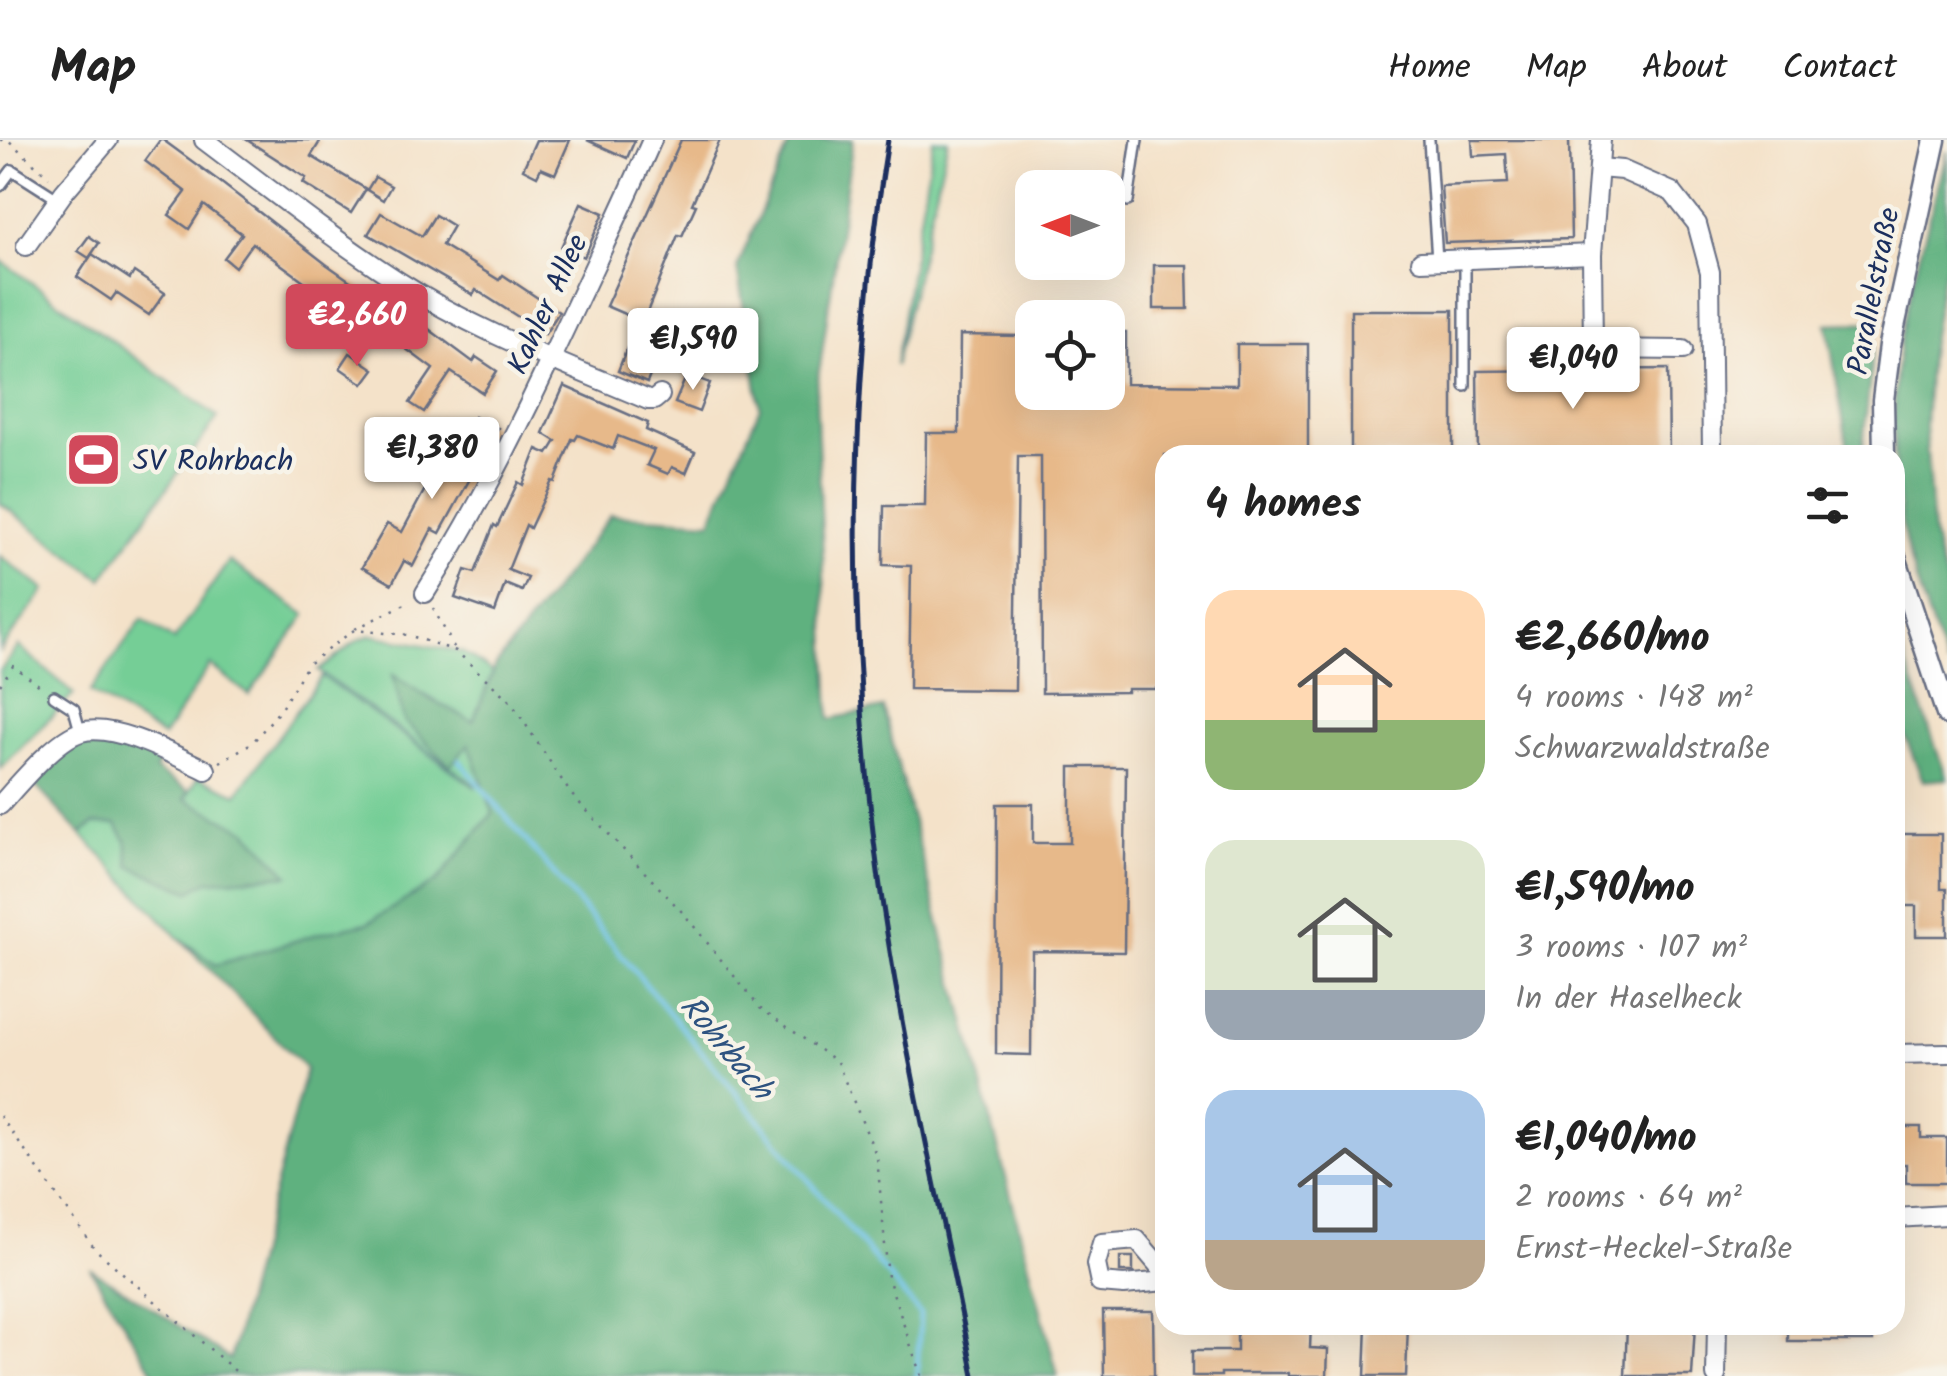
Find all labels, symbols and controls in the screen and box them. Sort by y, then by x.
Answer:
text: Map [50,31,137,107]
text: Home [1388,41,1471,97]
text: Map [1526,41,1587,97]
text: About [1642,41,1727,97]
text: Contact [1782,41,1897,97]
north arrow [1015,170,1125,280]
map controls [1015,170,1125,410]
street label: Parallelstraße [1835,204,1915,379]
street label: Kahler Allee [495,226,602,383]
pin: €2,660 [276,284,438,369]
text: €2,660 [308,291,406,342]
button: locate [1015,300,1125,410]
pin: €1,590 [612,308,774,393]
text: €1,590 [649,315,737,366]
pin: €1,040 [1492,327,1654,412]
text: €1,040 [1529,334,1617,385]
pin: €1,380 [351,417,513,502]
text: €1,380 [386,424,478,475]
sports icon: SV Rohrbach [64,430,124,490]
place label: SV Rohrbach [133,438,293,486]
text: 4 homes [1205,472,1361,539]
icon: filters [1800,478,1855,533]
text: €2,660/mo [1515,606,1710,673]
icon: home [1285,630,1405,750]
text: 4 rooms · 148 m² [1515,673,1753,724]
text: Schwarzwaldstraße [1515,724,1770,775]
text: €1,590/mo [1515,856,1695,923]
icon: home [1285,880,1405,1000]
text: 3 rooms · 107 m² [1515,923,1747,974]
text: In der Haselheck [1515,974,1742,1025]
water label: Rohrbach [666,985,786,1115]
text: €1,040/mo [1515,1106,1697,1173]
icon: home [1285,1130,1405,1250]
text: 2 rooms · 64 m² [1515,1173,1742,1224]
text: Ernst-Heckel-Straße [1515,1224,1792,1275]

